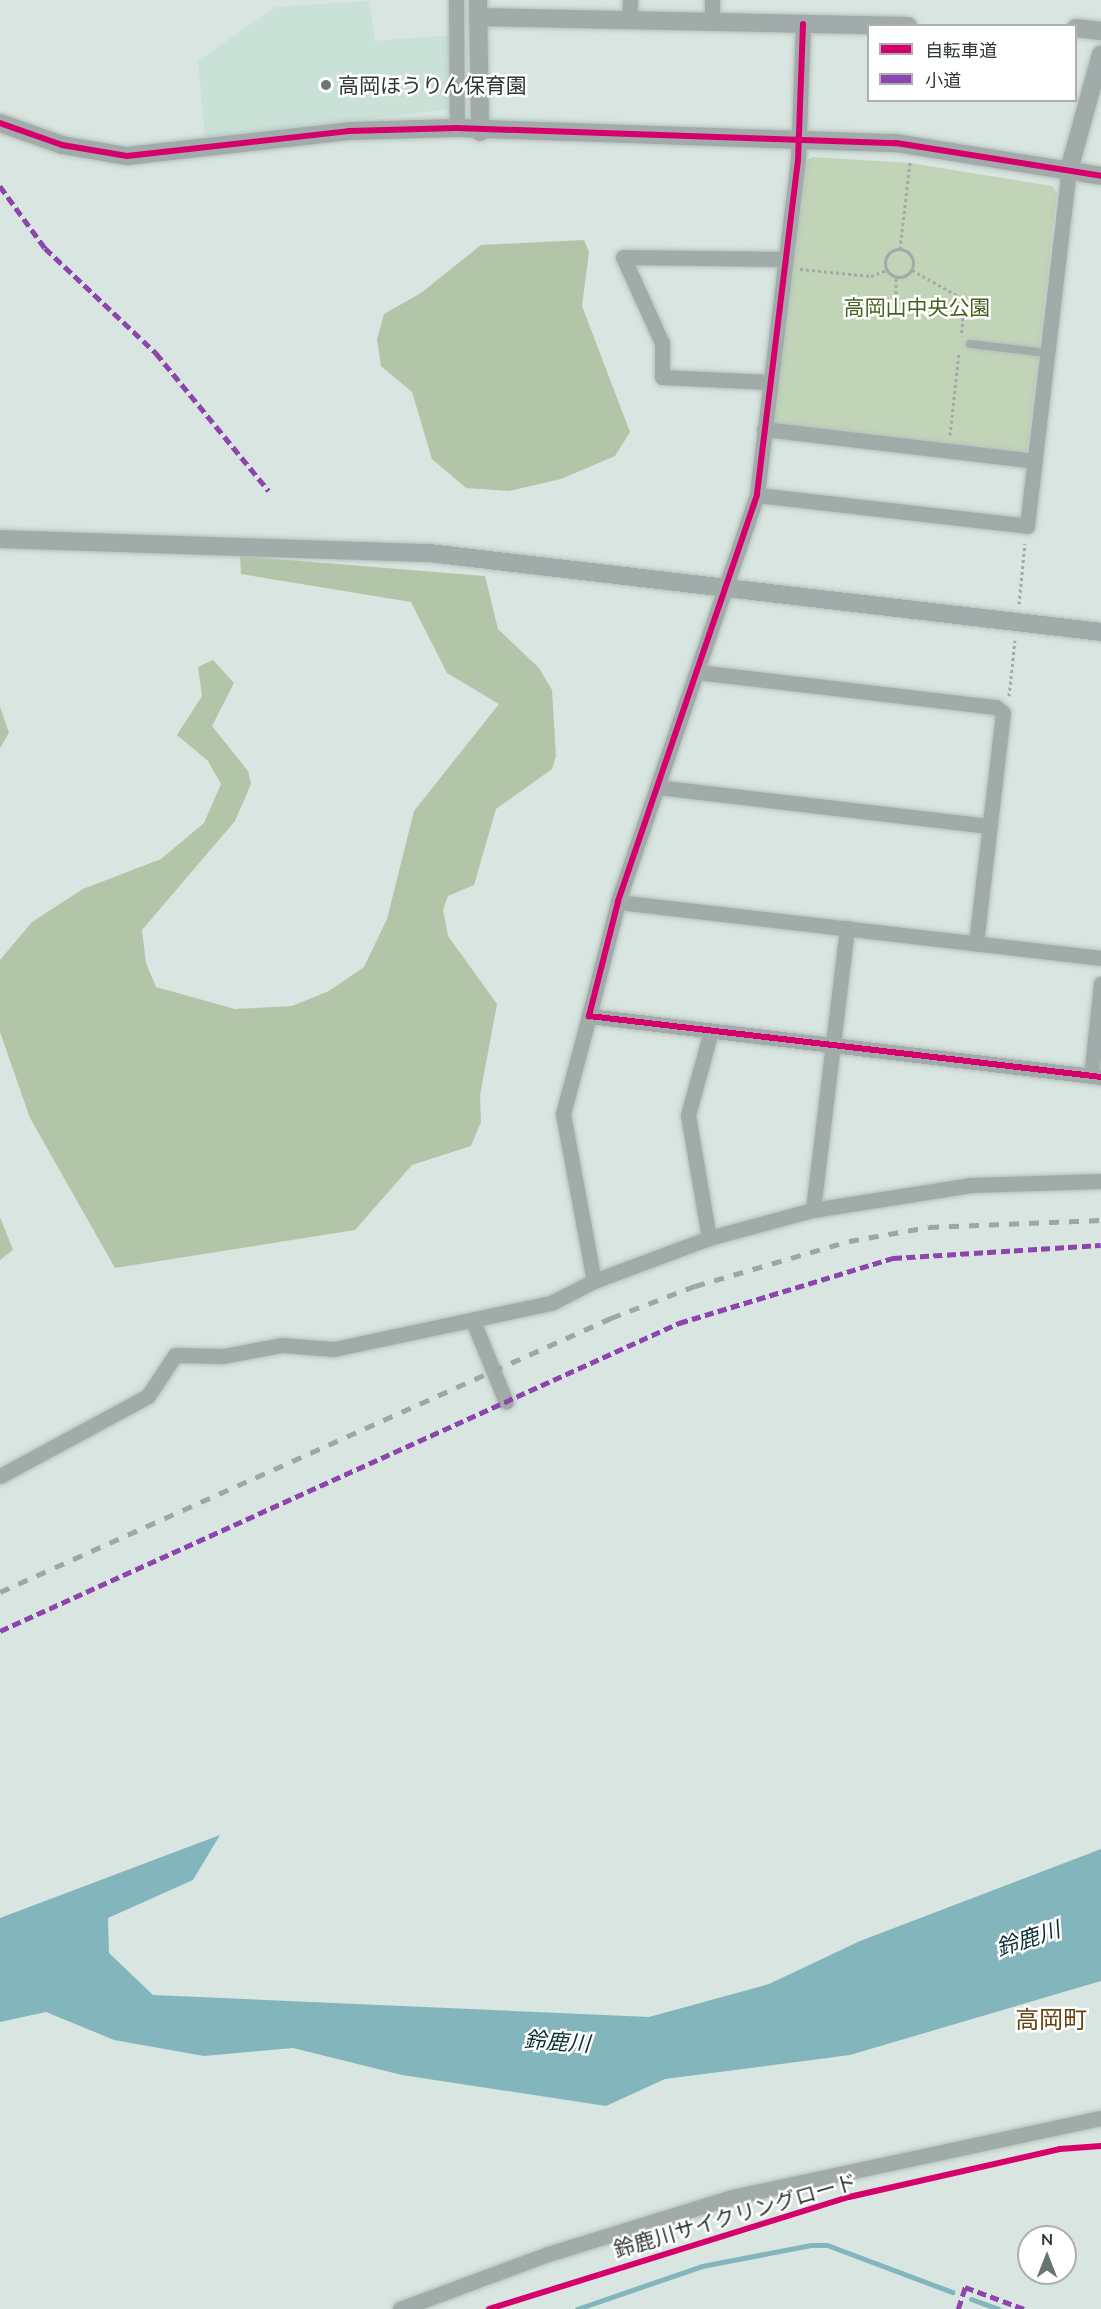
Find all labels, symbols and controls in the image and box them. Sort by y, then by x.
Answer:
legend [867,24,1077,102]
text: 自転車道 [925,39,997,62]
text: 小道 [925,69,961,92]
place label: 高岡ほうりん保育園 [338,72,527,98]
marker: 高岡ほうりん保育園 [319,78,333,92]
park label: 高岡山中央公園 [844,294,990,320]
water label: 鈴鹿川 [993,1916,1063,1962]
district label: 高岡町 [1015,2006,1087,2034]
water label: 鈴鹿川 [523,2027,591,2057]
street label: 鈴鹿川サイクリングロード [610,2168,860,2262]
north arrow [1017,2225,1077,2285]
text: N [1041,2229,1053,2249]

